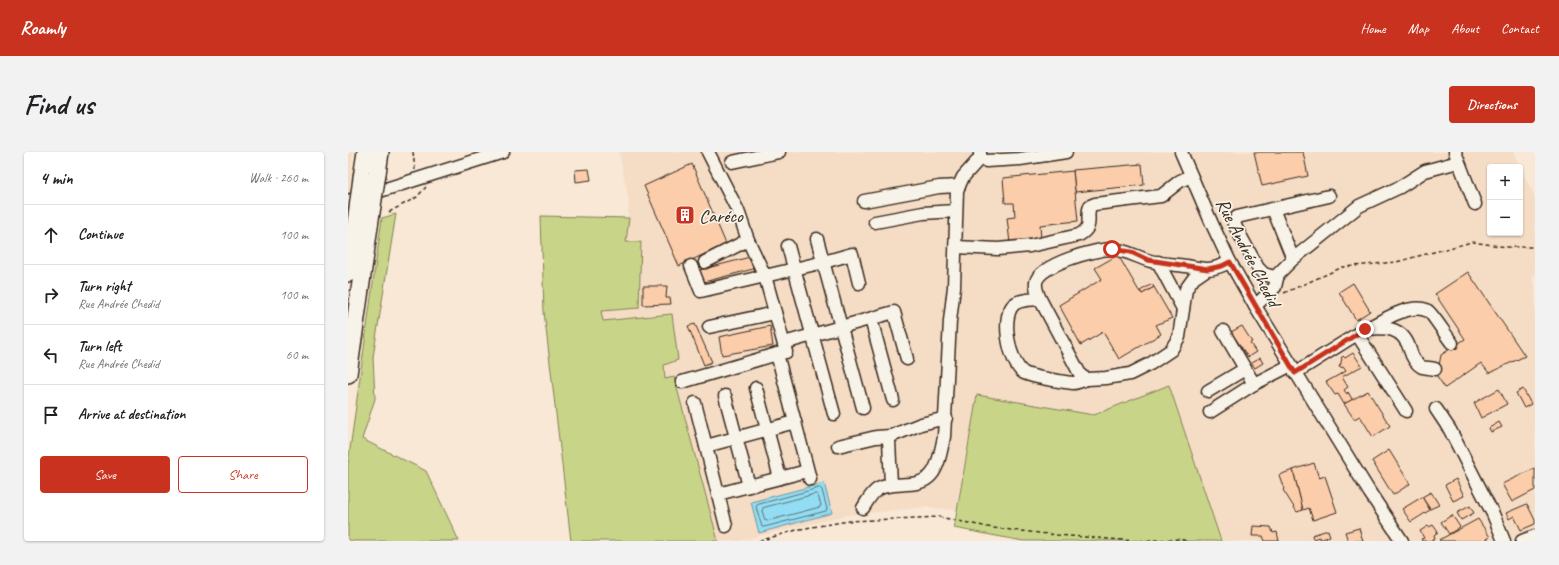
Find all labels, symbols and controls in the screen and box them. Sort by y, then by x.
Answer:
text: Roamly [20,16,66,40]
text: Home [1360,20,1386,37]
text: Map [1408,20,1429,37]
text: About [1451,20,1479,37]
text: Contact [1501,20,1539,37]
button: Directions [1449,86,1535,123]
text: Find us [24,87,94,122]
map controls [1487,164,1523,236]
button: + [1487,164,1523,200]
text: 4 min [40,168,73,189]
text: Walk · 260 m [249,170,308,186]
street label: Rue Andrée Chedid [1210,194,1287,313]
button: − [1487,200,1523,236]
building icon: Caréco [674,204,696,226]
place label: Caréco [699,204,744,228]
icon: ahead [40,224,62,246]
text: Continue [78,225,123,244]
text: 100 m [280,227,308,243]
route start [1103,240,1121,258]
text: Turn right [78,277,131,296]
icon: right [40,284,62,306]
text: 100 m [280,287,308,303]
text: Rue Andrée Chedid [78,296,159,312]
route end [1356,320,1374,338]
text: Turn left [78,337,121,356]
icon: left [40,344,62,366]
text: 60 m [286,347,308,363]
text: Rue Andrée Chedid [78,356,159,372]
icon: arrive [40,404,62,426]
text: Arrive at destination [78,405,185,424]
button: Save [40,456,170,493]
button: Share [178,456,308,493]

